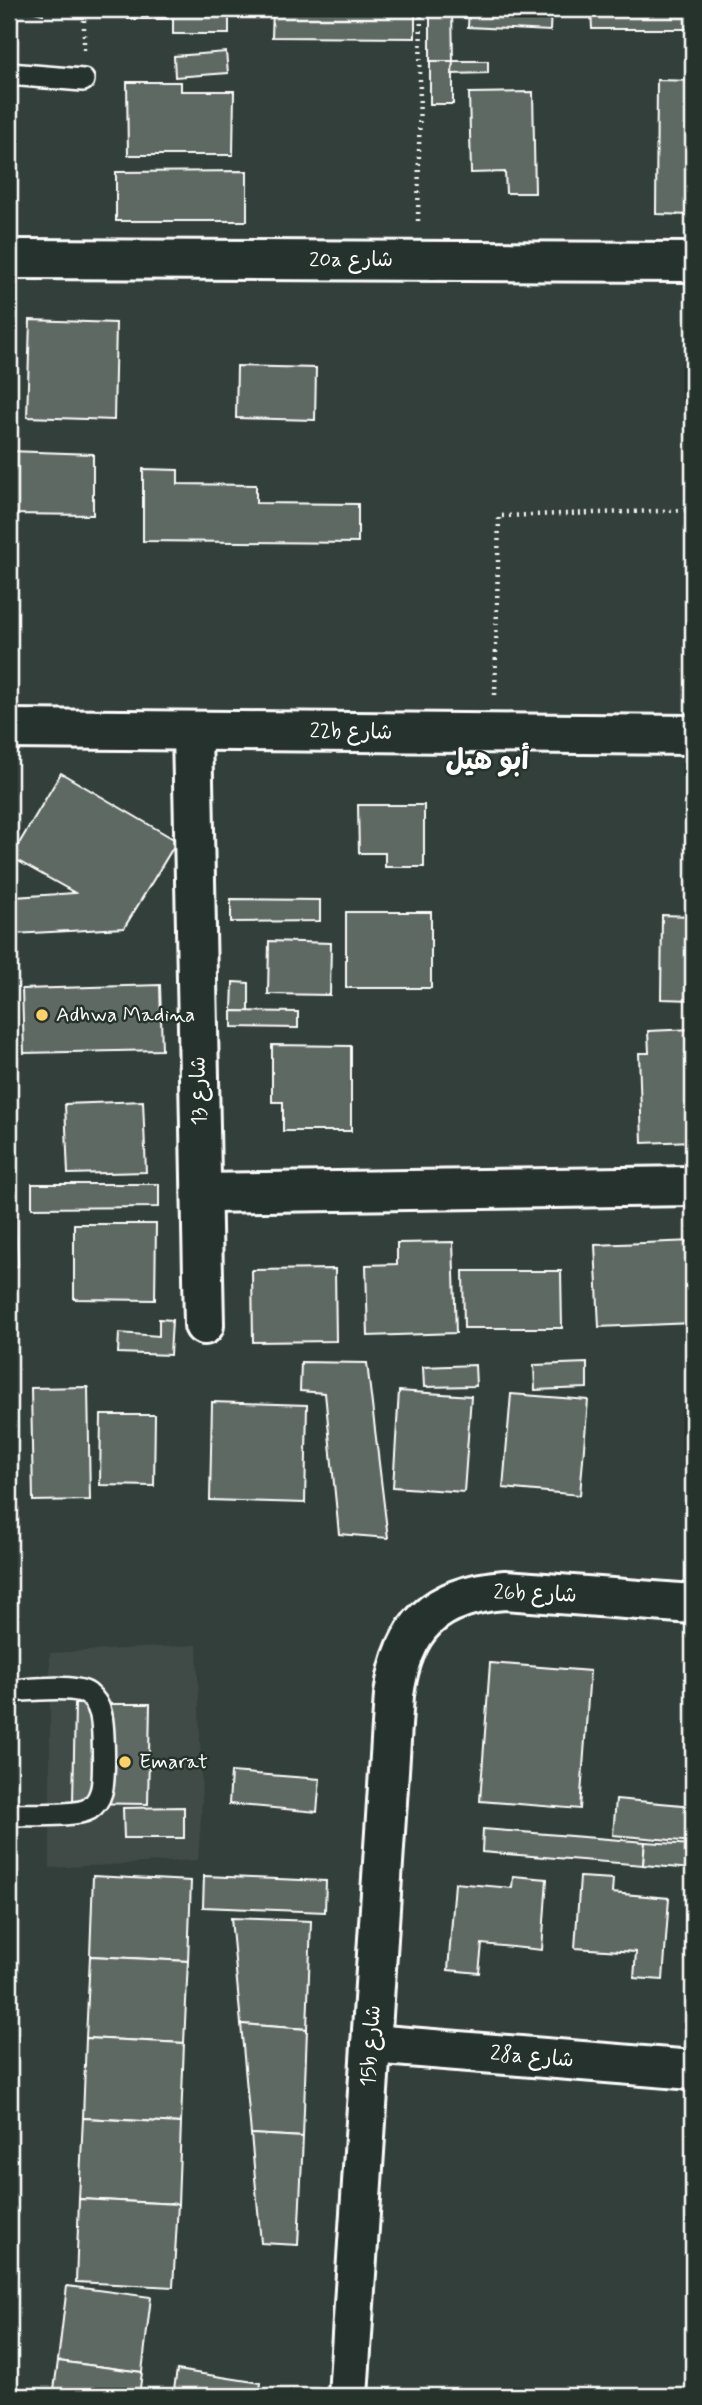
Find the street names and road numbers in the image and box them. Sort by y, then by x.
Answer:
street label: 20a شارع [309,246,393,274]
street label: 22b شارع [309,717,393,747]
street label: شارع 13 [184,1056,214,1126]
street label: 26b شارع [493,1579,577,1609]
street label: 15b شارع [354,2004,388,2088]
street label: 28a شارع [489,2039,575,2075]

